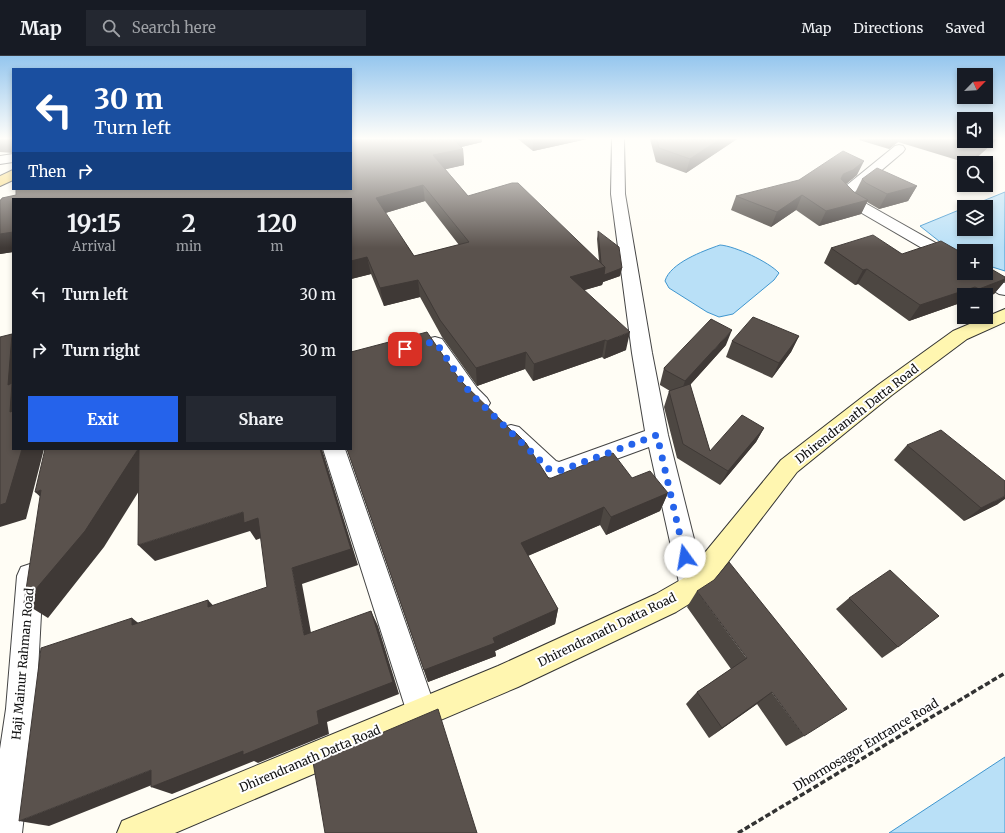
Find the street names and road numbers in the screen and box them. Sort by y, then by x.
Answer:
street label: Dhirendranath Datta Road [792,361,921,466]
street label: Haji Mainur Rahman Road [8,587,37,741]
street label: Dhirendranath Datta Road [535,590,678,670]
street label: Dhormosagor Entrance Road [790,695,941,794]
street label: Dhirendranath Datta Road [237,722,383,795]

